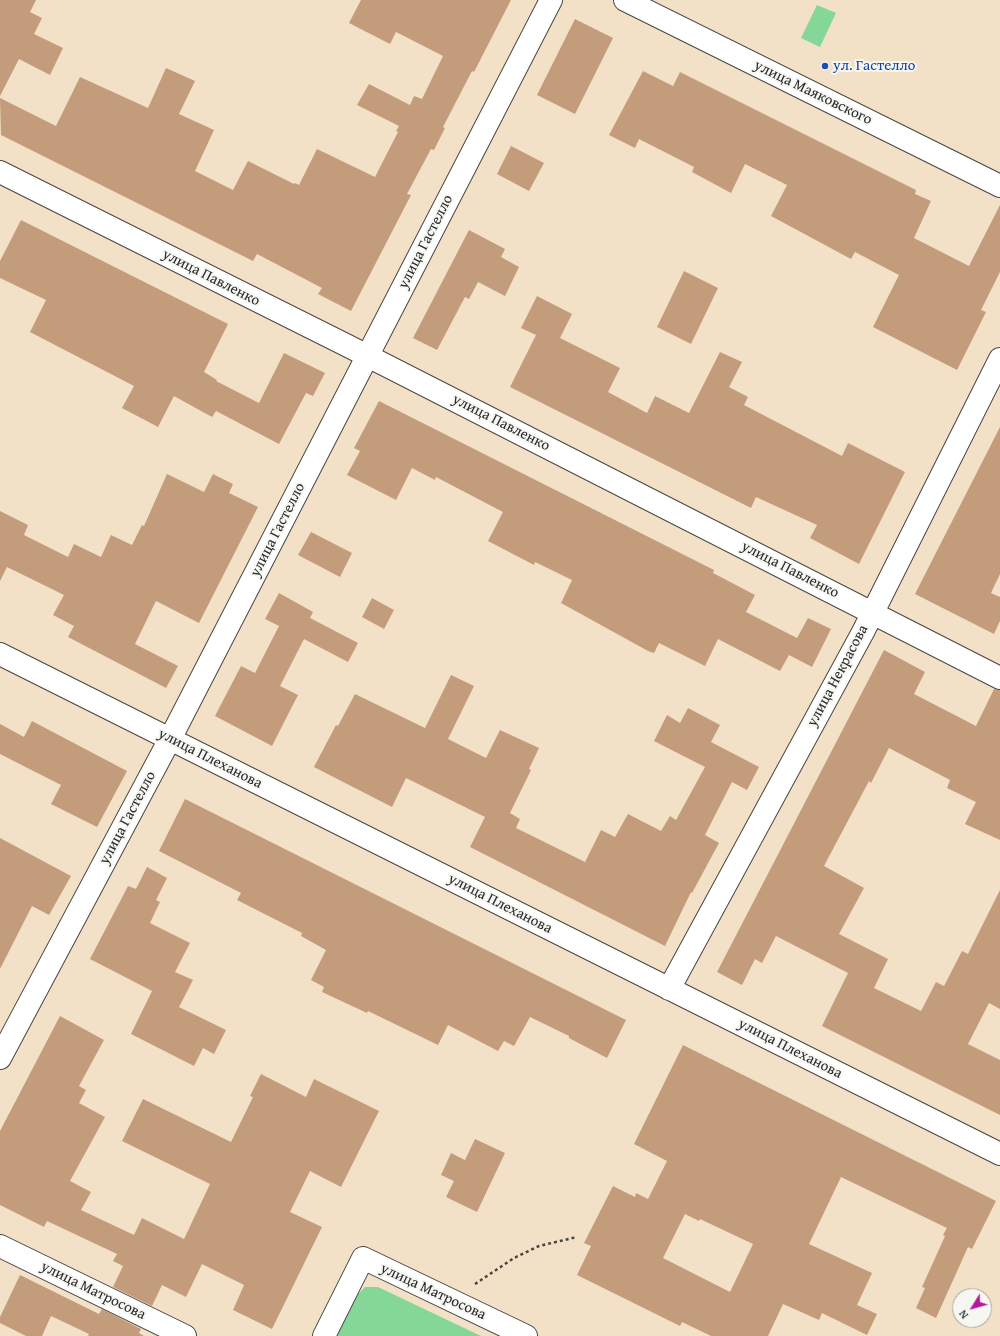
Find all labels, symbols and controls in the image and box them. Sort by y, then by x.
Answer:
street label: улица Маяковского [751,57,875,129]
place label: ул. Гастелло [833,57,915,75]
marker: ул. Гастелло [820,61,830,71]
street label: улица Гастелло [395,192,457,292]
street label: улица Павленко [159,246,263,310]
street label: улица Павленко [449,391,553,455]
street label: улица Гастелло [247,480,309,580]
street label: улица Павленко [738,538,842,602]
street label: улица Некрасова [804,622,872,730]
street label: улица Плеханова [155,725,265,793]
street label: улица Гастелло [96,768,160,868]
street label: улица Плеханова [445,870,555,938]
street label: улица Плеханова [735,1015,845,1083]
street label: улица Матросова [38,1258,148,1324]
street label: улица Матросова [377,1260,489,1324]
north arrow [952,1288,992,1328]
text: N [955,1307,972,1322]

